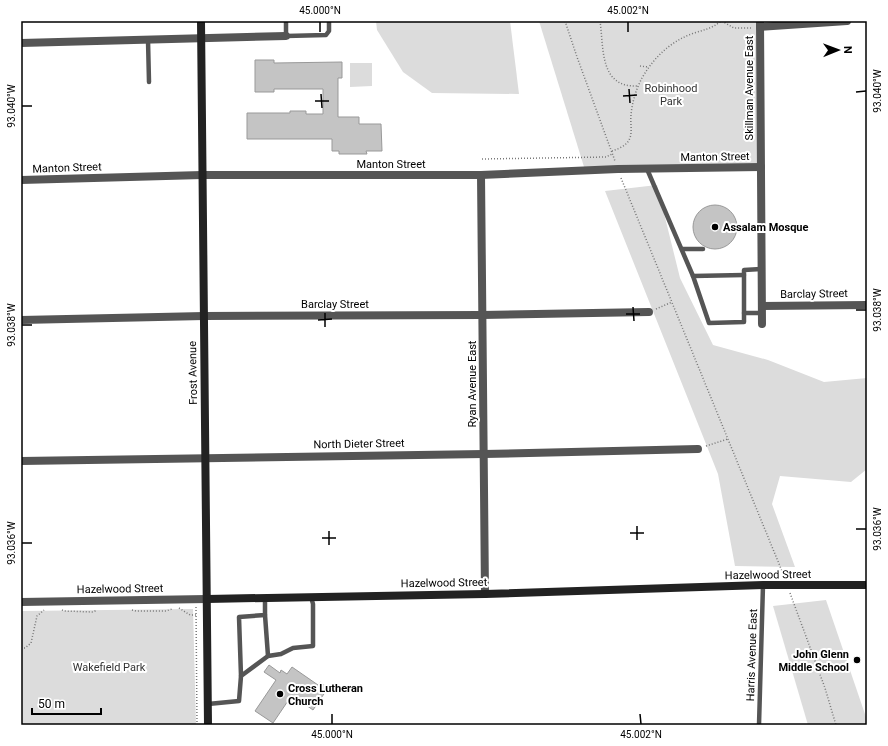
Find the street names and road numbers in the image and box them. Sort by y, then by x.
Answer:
street label: Skillman Avenue East [743,35,756,140]
street label: Manton Street [680,150,750,164]
street label: Manton Street [356,158,426,171]
street label: Manton Street [32,160,102,176]
street label: Barclay Street [780,287,848,301]
street label: Barclay Street [301,298,369,311]
street label: Ryan Avenue East [466,340,479,427]
street label: Frost Avenue [186,341,200,405]
street label: North Dieter Street [313,437,405,451]
street label: Hazelwood Street [725,568,812,582]
street label: Hazelwood Street [401,576,488,590]
street label: Hazelwood Street [77,582,164,596]
street label: Harris Avenue East [744,608,760,701]

